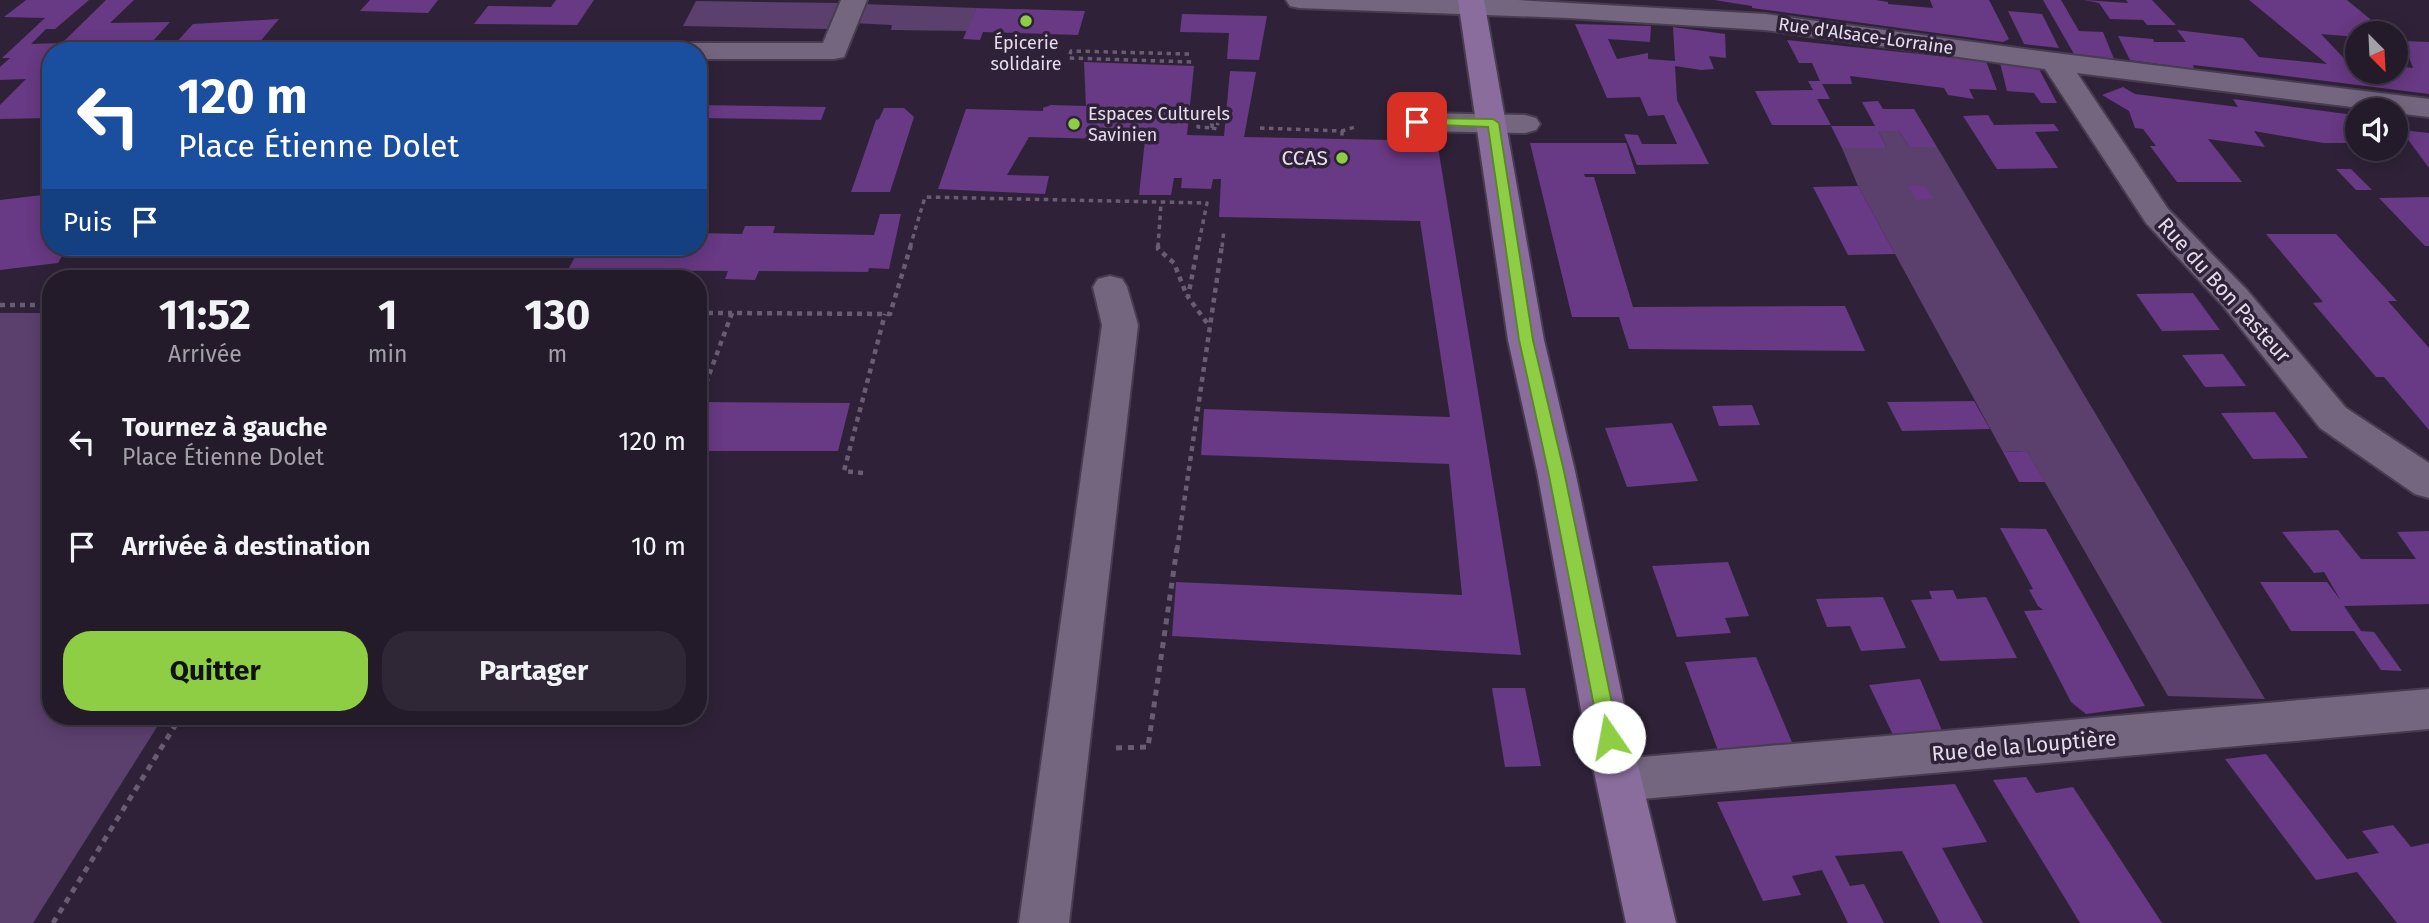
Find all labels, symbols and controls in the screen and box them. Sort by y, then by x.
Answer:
marker: Épicerie solidaire [1018,13,1034,29]
street label: Rue d'Alsace-Lorraine [1777,13,1955,59]
north arrow [2345,21,2408,84]
map controls [2345,21,2408,161]
place label: Épicerie solidaire [990,31,1062,75]
text: 120 m [178,67,308,126]
icon: left [63,70,154,161]
pin [1387,92,1447,152]
button: sound [2345,98,2408,161]
place label: Espaces Culturels Savinien [1088,103,1230,146]
icon: arrive [1398,103,1436,141]
marker: Espaces Culturels Savinien [1066,116,1082,132]
text: Place Étienne Dolet [178,127,459,165]
place label: CCAS [1281,145,1328,171]
marker: CCAS [1334,150,1350,166]
icon: arrive [126,203,164,241]
text: Puis [63,207,112,238]
street label: Rue du Bon Pasteur [2152,212,2296,368]
text: 11:52 [159,290,251,340]
text: 1 [378,290,397,340]
text: 130 [524,290,590,340]
text: Arrivée [168,340,242,368]
text: min [368,340,408,368]
text: m [547,340,567,368]
text: Tournez à gauche [122,412,327,443]
icon: left [63,423,101,461]
text: 120 m [618,426,686,457]
text: Place Étienne Dolet [122,443,324,471]
icon: arrive [63,528,101,566]
text: Arrivée à destination [122,531,371,562]
text: 10 m [631,531,686,562]
button: Quitter [63,631,368,711]
button: Partager [382,631,686,711]
position arrow [1572,700,1646,774]
street label: Rue de la Louptière [1931,725,2117,767]

